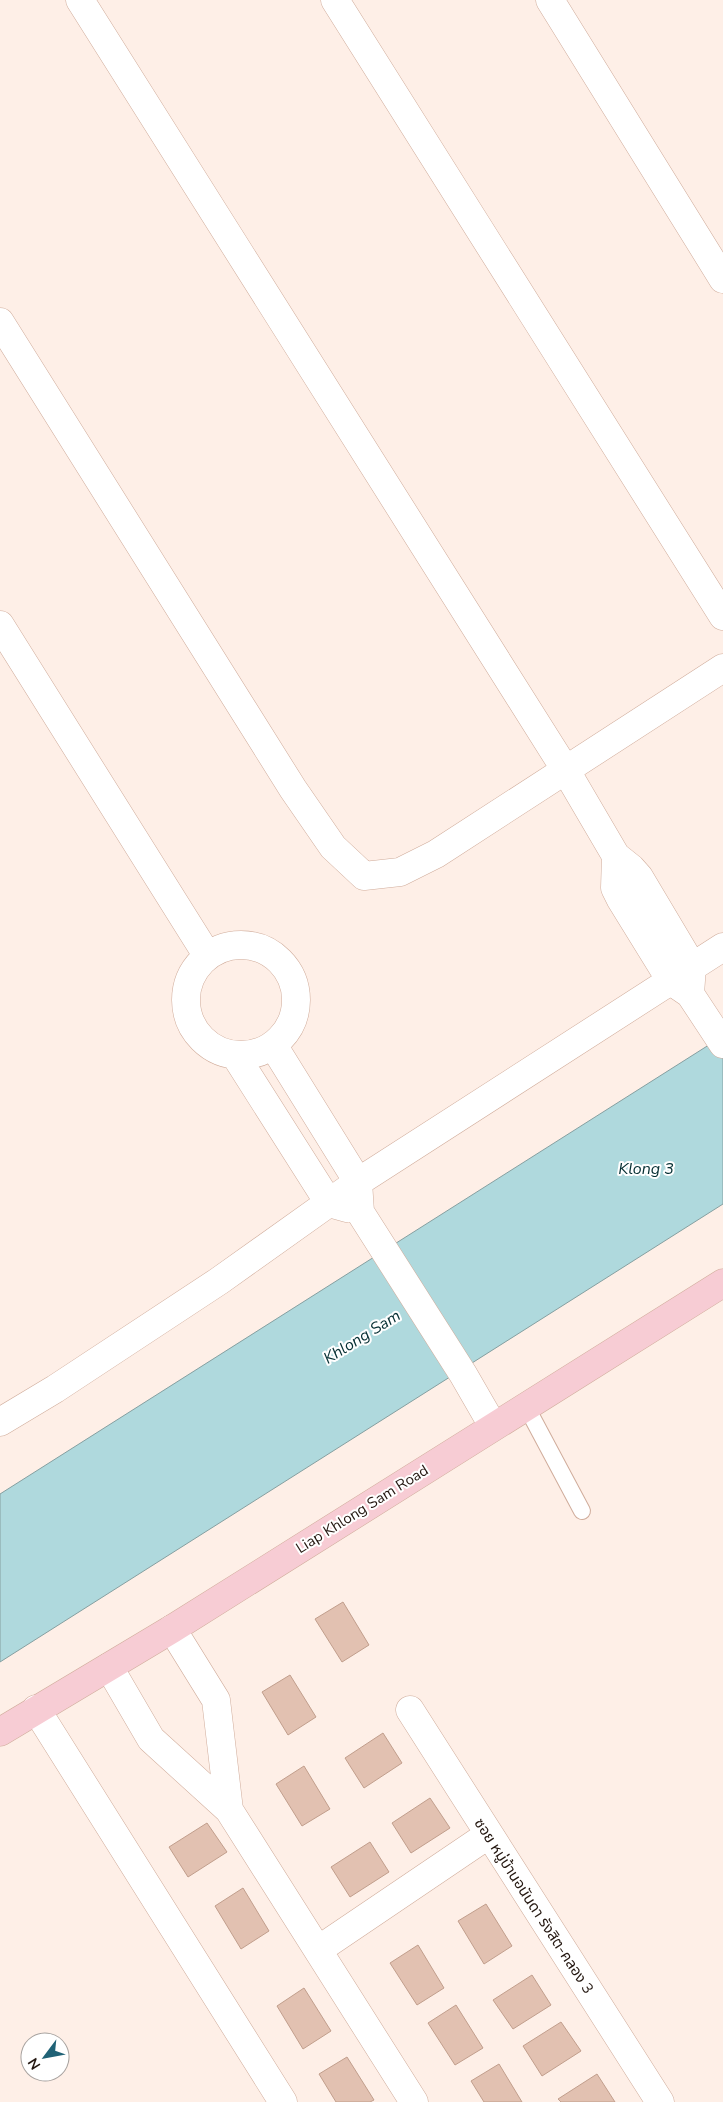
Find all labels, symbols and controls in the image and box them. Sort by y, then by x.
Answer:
water label: Klong 3 [618,1158,674,1180]
water label: Khlong Sam [319,1305,405,1369]
street label: Liap Khlong Sam Road [292,1460,432,1558]
street label: ซอย หมู่บ้านอนันดา รังสิต-คลอง 3 [470,1814,598,1998]
north arrow [20,2032,70,2082]
text: N [24,2054,45,2073]

